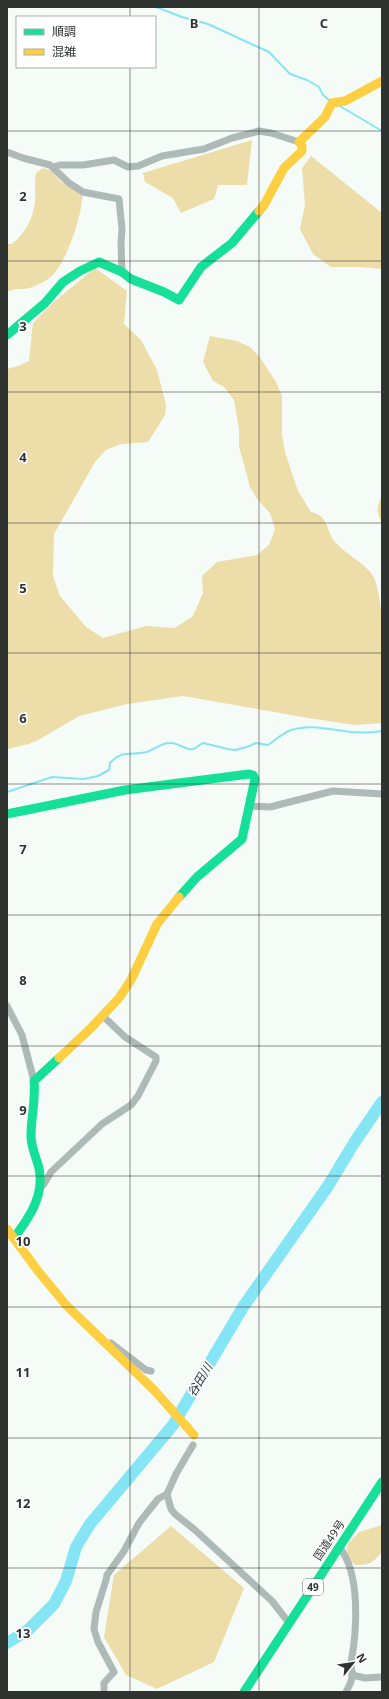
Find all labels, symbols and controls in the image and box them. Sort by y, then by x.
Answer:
text: B [190,14,198,32]
text: C [320,14,328,32]
legend [16,16,156,68]
text: 順調 [52,23,76,40]
text: 混雑 [52,43,76,60]
text: 2 [19,187,27,205]
text: 3 [19,317,27,335]
text: 4 [19,448,27,466]
text: 5 [19,579,27,597]
text: 6 [19,709,27,727]
text: 7 [19,840,27,858]
text: 8 [19,971,27,989]
text: 9 [19,1101,27,1119]
text: 10 [16,1232,30,1250]
water label: 谷田川 [183,1358,217,1400]
text: 11 [16,1363,30,1381]
text: 12 [16,1494,30,1512]
street label: 国道49号 [310,1517,348,1563]
road number: 49 [303,1579,323,1595]
text: 13 [16,1624,30,1642]
north arrow [333,1643,373,1683]
text: N [353,1650,371,1665]

